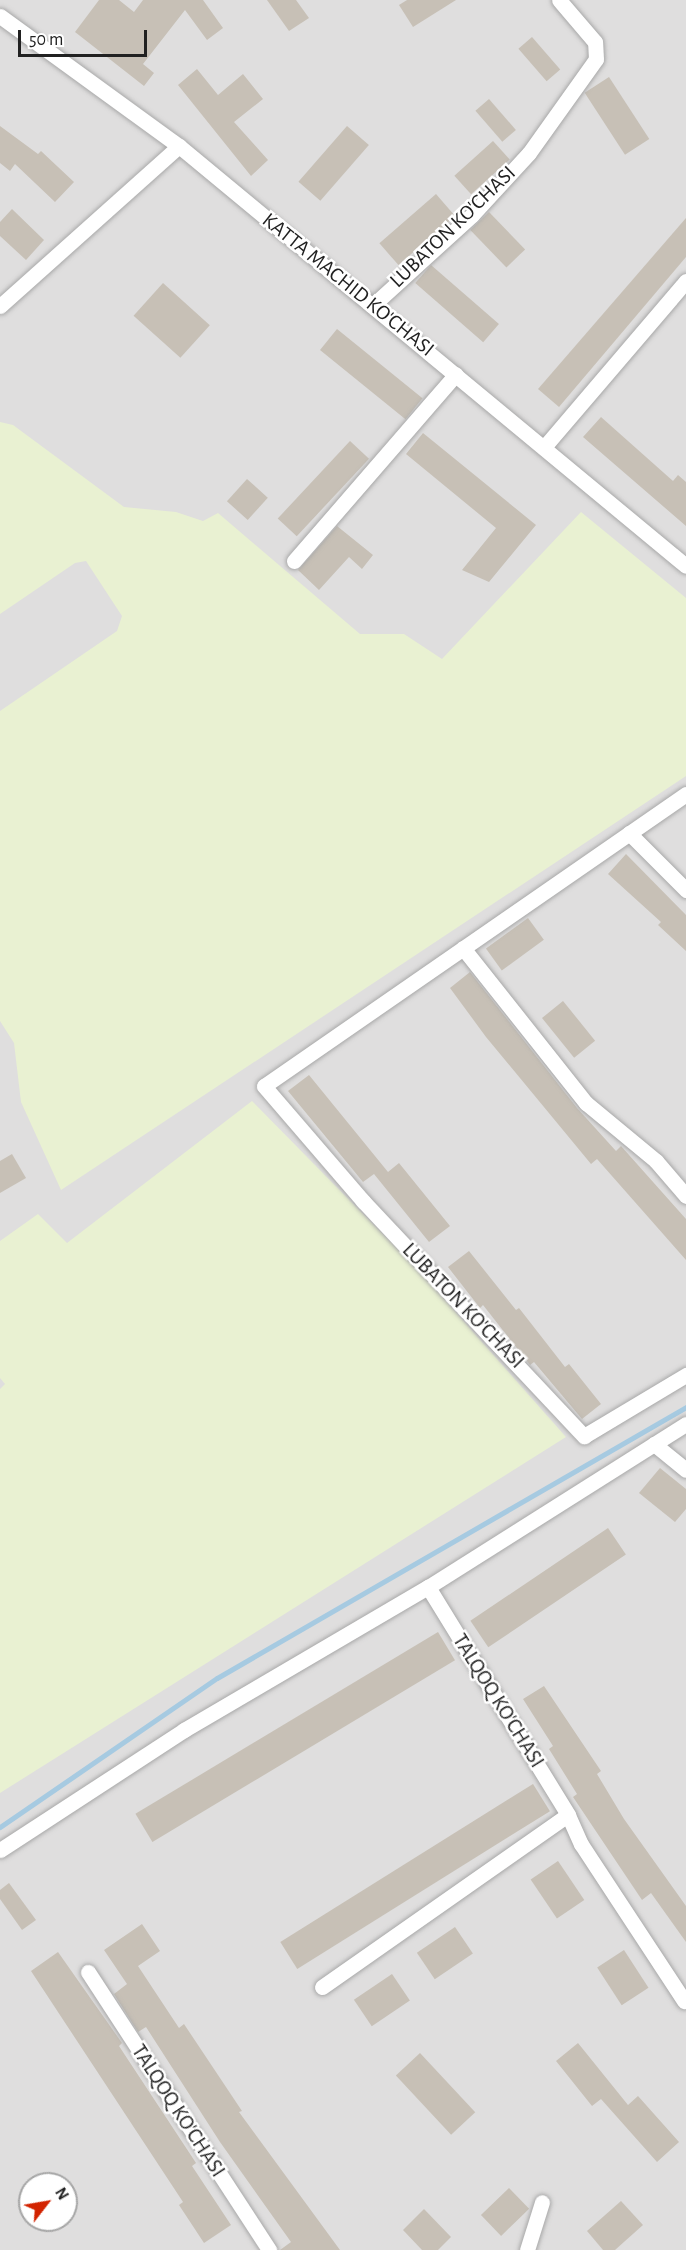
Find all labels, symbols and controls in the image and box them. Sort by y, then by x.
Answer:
scale bar [21,18,150,56]
text: 50 m [29,31,63,49]
street label: LUBATON KO'CHASI [385,161,521,293]
street label: KATTA MACHID KO'CHASI [257,208,439,362]
street label: LUBATON KO'CHASI [397,1238,529,1374]
street label: TALQOQ KO'CHASI [447,1629,549,1773]
street label: TALQOQ KO'CHASI [126,2040,230,2182]
north arrow [18,2172,78,2232]
text: N [52,2185,71,2203]

